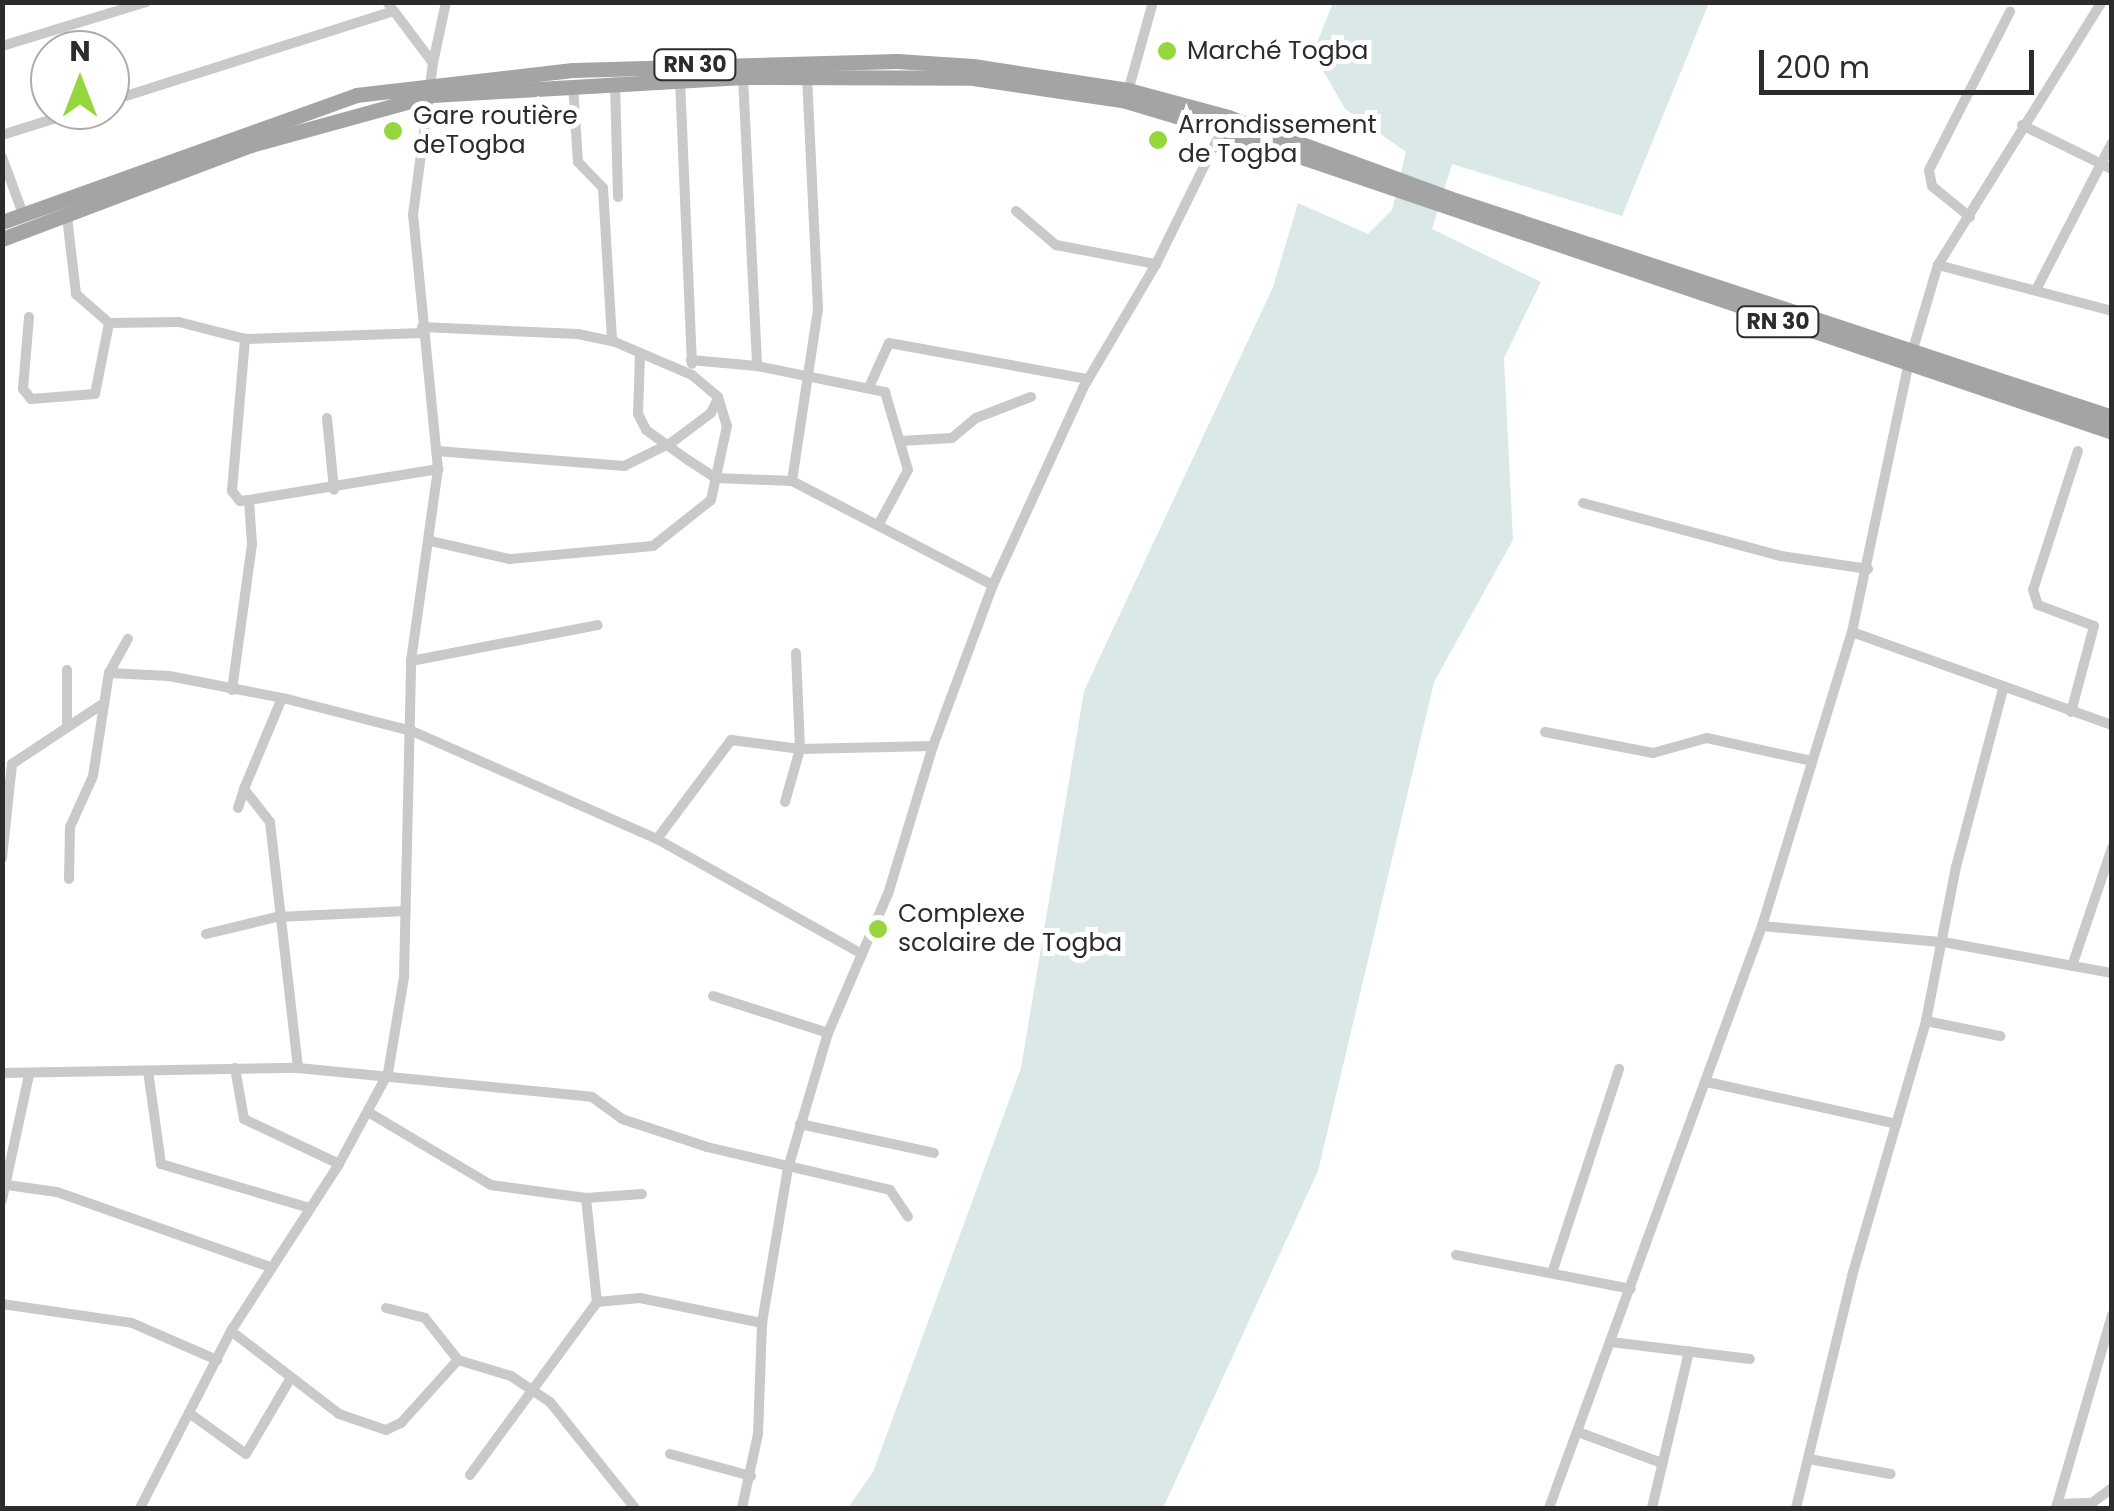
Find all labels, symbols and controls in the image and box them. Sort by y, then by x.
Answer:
north arrow [30,30,130,130]
scale bar [1764,30,2039,92]
text: N [69,32,91,71]
place label: Marché Togba [1187,36,1368,66]
marker: Marché Togba [1156,40,1178,62]
text: 200 m [1776,46,1870,89]
road number: RN 30 [652,48,738,82]
place label: Gare routière deTogba [413,102,578,161]
place label: Arrondissement de Togba [1178,111,1376,170]
marker: Gare routière deTogba [382,120,404,142]
marker: Arrondissement de Togba [1147,129,1169,151]
road number: RN 30 [1736,305,1820,339]
place label: Complexe scolaire de Togba [898,900,1122,959]
marker: Complexe scolaire de Togba [867,918,889,940]

